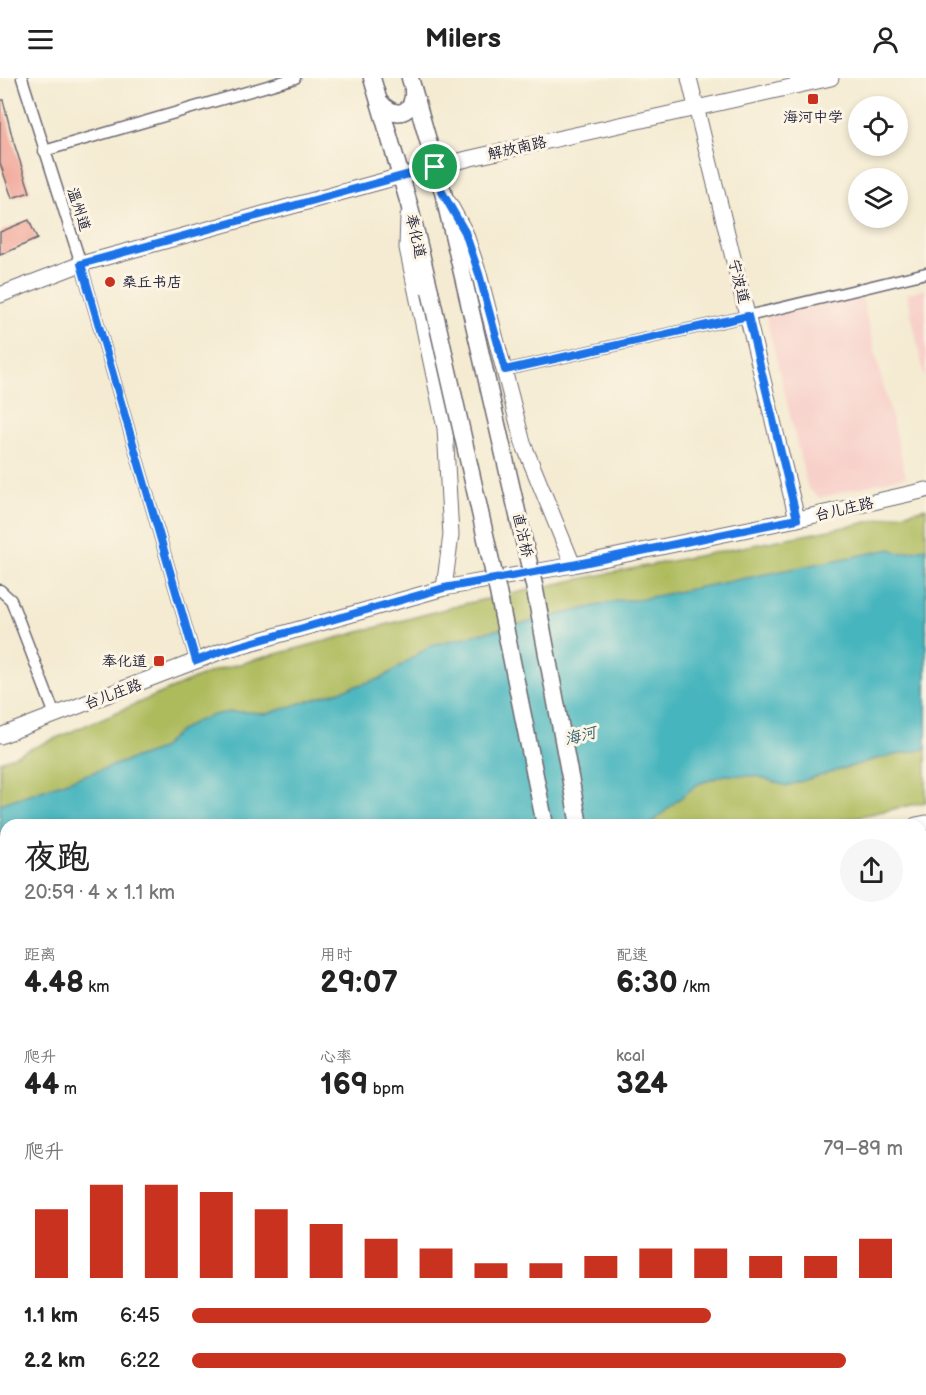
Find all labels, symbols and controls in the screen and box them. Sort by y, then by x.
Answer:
icon: menu [24,23,57,56]
text: Milers [425,23,501,55]
icon: person [869,23,902,56]
marker: 海河中学 [806,92,820,106]
map controls [848,96,908,228]
button: locate [848,96,908,156]
place label: 海河中学 [783,108,843,127]
street label: 解放南路 [486,132,548,164]
pin [409,141,460,192]
icon: arrive [418,150,451,183]
button: layers [848,168,908,228]
street label: 温州道 [63,185,95,233]
street label: 奉化道 [401,212,430,260]
street label: 宁波道 [724,257,753,305]
place label: 桑丘书店 [122,273,182,292]
marker: 桑丘书店 [103,275,117,289]
street label: 台儿庄路 [813,493,875,525]
street label: 直沽桥 [508,511,537,559]
place label: 奉化道 [102,652,147,671]
marker: 奉化道 [152,654,166,668]
street label: 台儿庄路 [82,675,145,714]
water label: 海河 [563,723,601,750]
text: 夜跑 [24,838,90,878]
button: share [840,839,903,902]
text: 20:59 · 4 × 1.1 km [24,881,175,905]
text: 距离 [24,946,56,965]
text: 用时 [320,946,352,965]
text: 配速 [616,946,648,965]
text: 4.48 [24,965,84,1001]
text: 29:07 [320,965,398,1001]
text: 6:30 [616,965,678,1001]
text: km [84,978,109,997]
text: /km [678,978,710,997]
text: kcal [616,1047,645,1066]
text: 爬升 [24,1048,56,1067]
text: 心率 [320,1048,352,1067]
text: 324 [616,1066,668,1102]
text: 44 [24,1067,59,1103]
text: 169 [320,1067,368,1103]
text: m [59,1080,77,1099]
text: bpm [368,1080,404,1099]
text: 79–89 m [823,1137,903,1161]
text: 爬升 [24,1140,64,1164]
text: 1.1 km [24,1304,78,1328]
text: 6:45 [120,1304,160,1328]
text: 2.2 km [24,1349,85,1373]
text: 6:22 [120,1349,160,1373]

